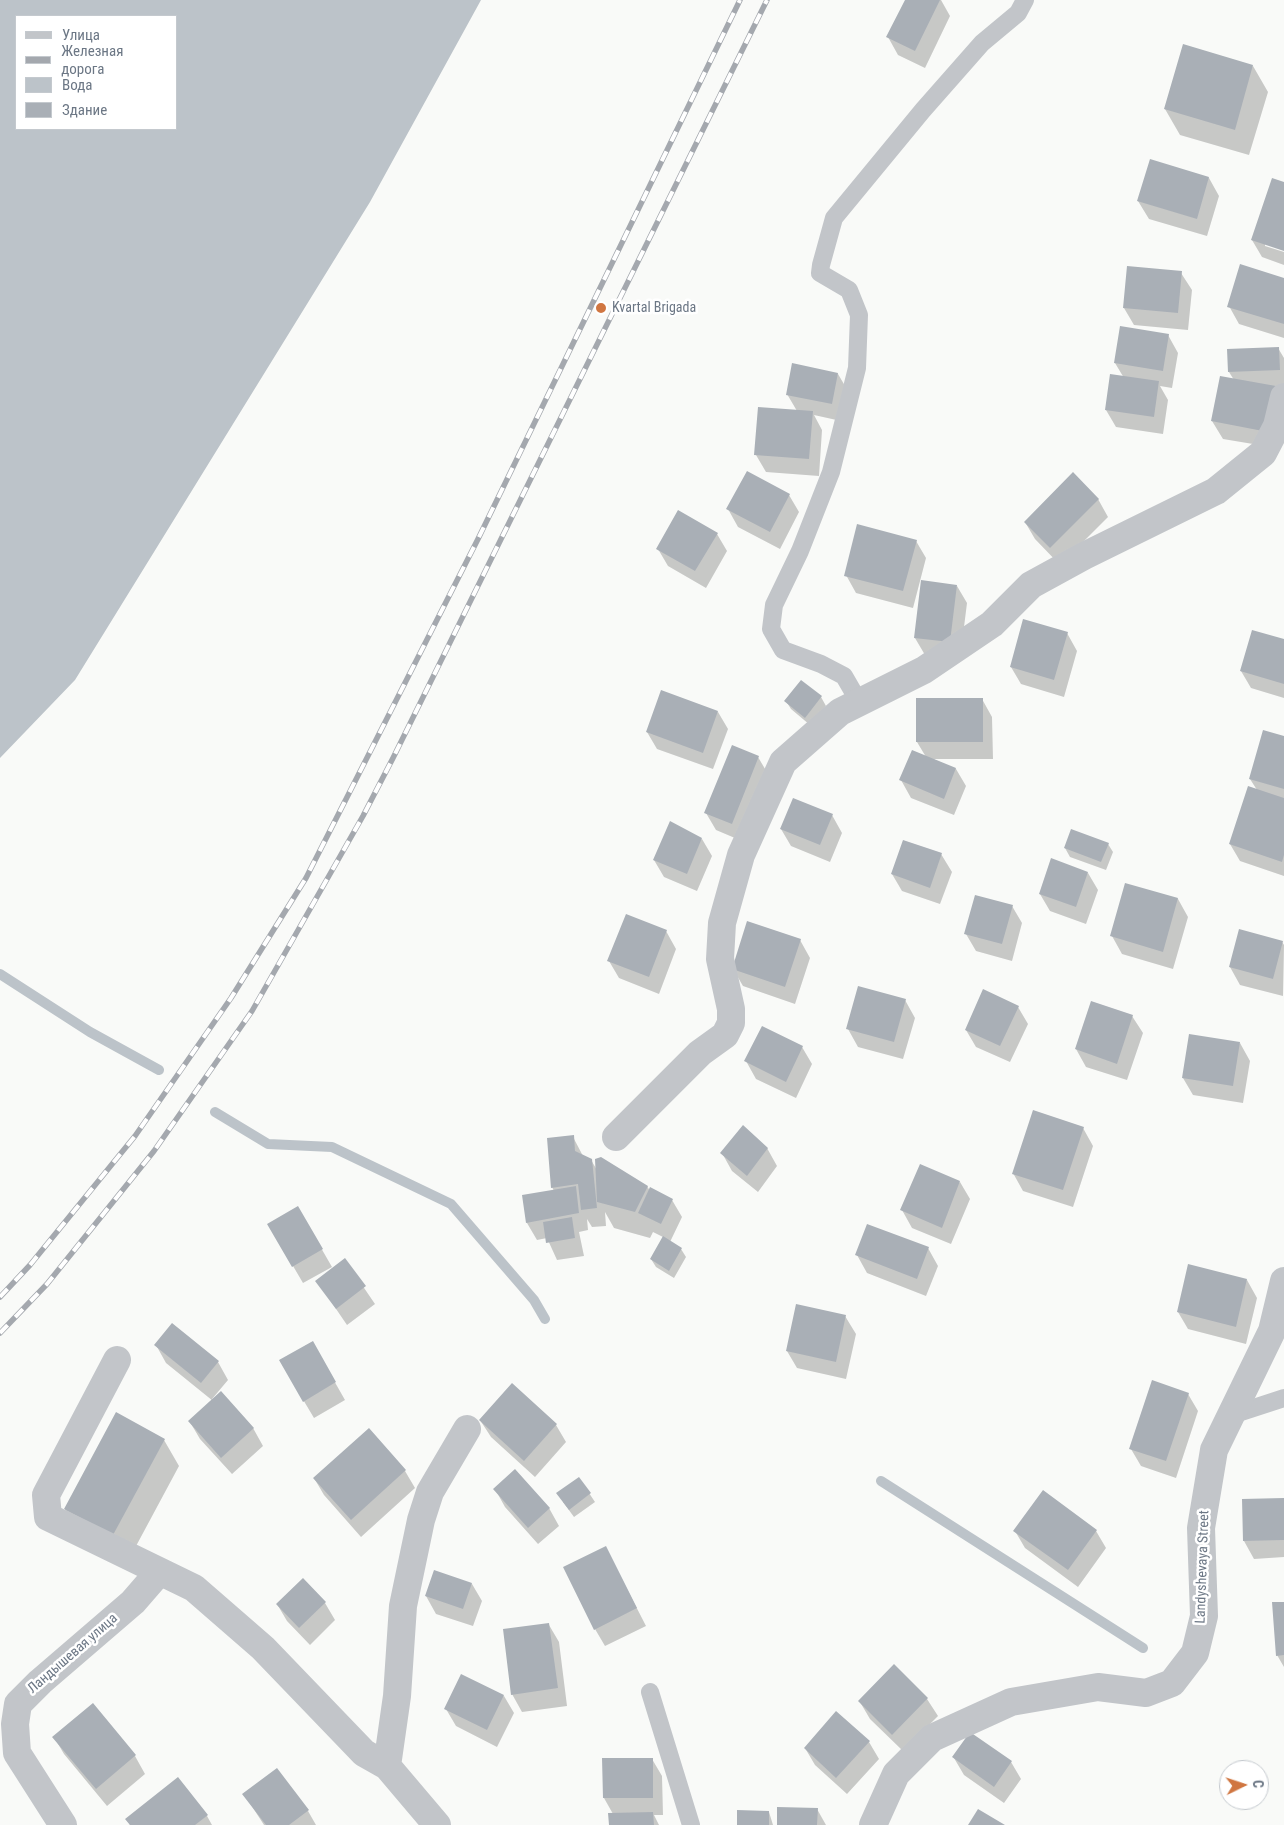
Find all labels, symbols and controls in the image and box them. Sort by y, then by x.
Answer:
legend [15,15,178,130]
text: Улица [62,26,100,44]
text: Железная дорога [61,42,123,78]
text: Вода [62,76,92,94]
text: Здание [62,101,107,119]
place label: Kvartal Brigada [612,300,696,316]
marker: Kvartal Brigada [594,301,608,315]
street label: Landyshevaya Street [1193,1510,1213,1624]
street label: Ландышевая улица [25,1610,121,1698]
north arrow [1219,1760,1269,1810]
text: С [1250,1779,1266,1789]

